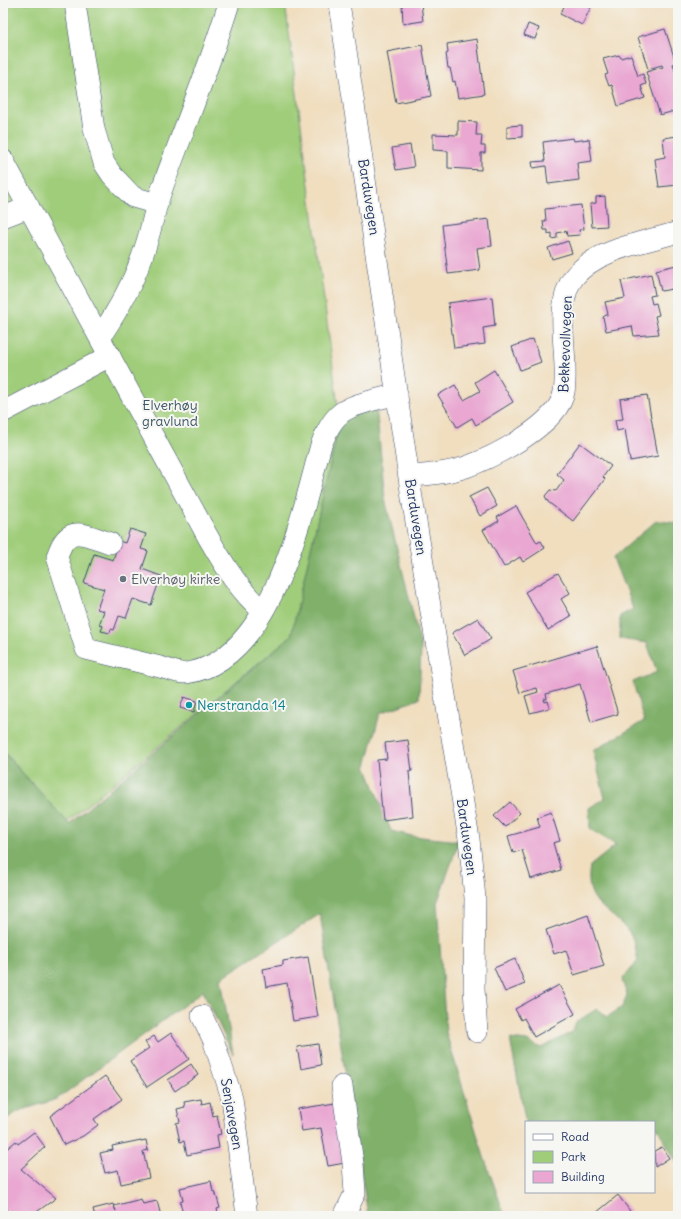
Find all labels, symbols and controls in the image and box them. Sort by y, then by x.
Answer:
street label: Barduvegen [354,158,384,236]
street label: Bekkevollvegen [554,295,576,393]
park label: Elverhøy gravlund [142,396,198,430]
street label: Barduvegen [401,478,431,556]
place label: Elverhøy kirke [131,570,220,588]
marker: Elverhøy kirke [118,574,128,584]
place label: Nerstranda 14 [197,696,286,714]
marker: Nerstranda 14 [184,700,194,710]
street label: Barduvegen [453,798,481,876]
street label: Senjavegen [217,1077,247,1151]
legend [525,1121,655,1193]
text: Road [561,1129,589,1144]
text: Park [561,1149,586,1164]
text: Building [561,1169,605,1184]

